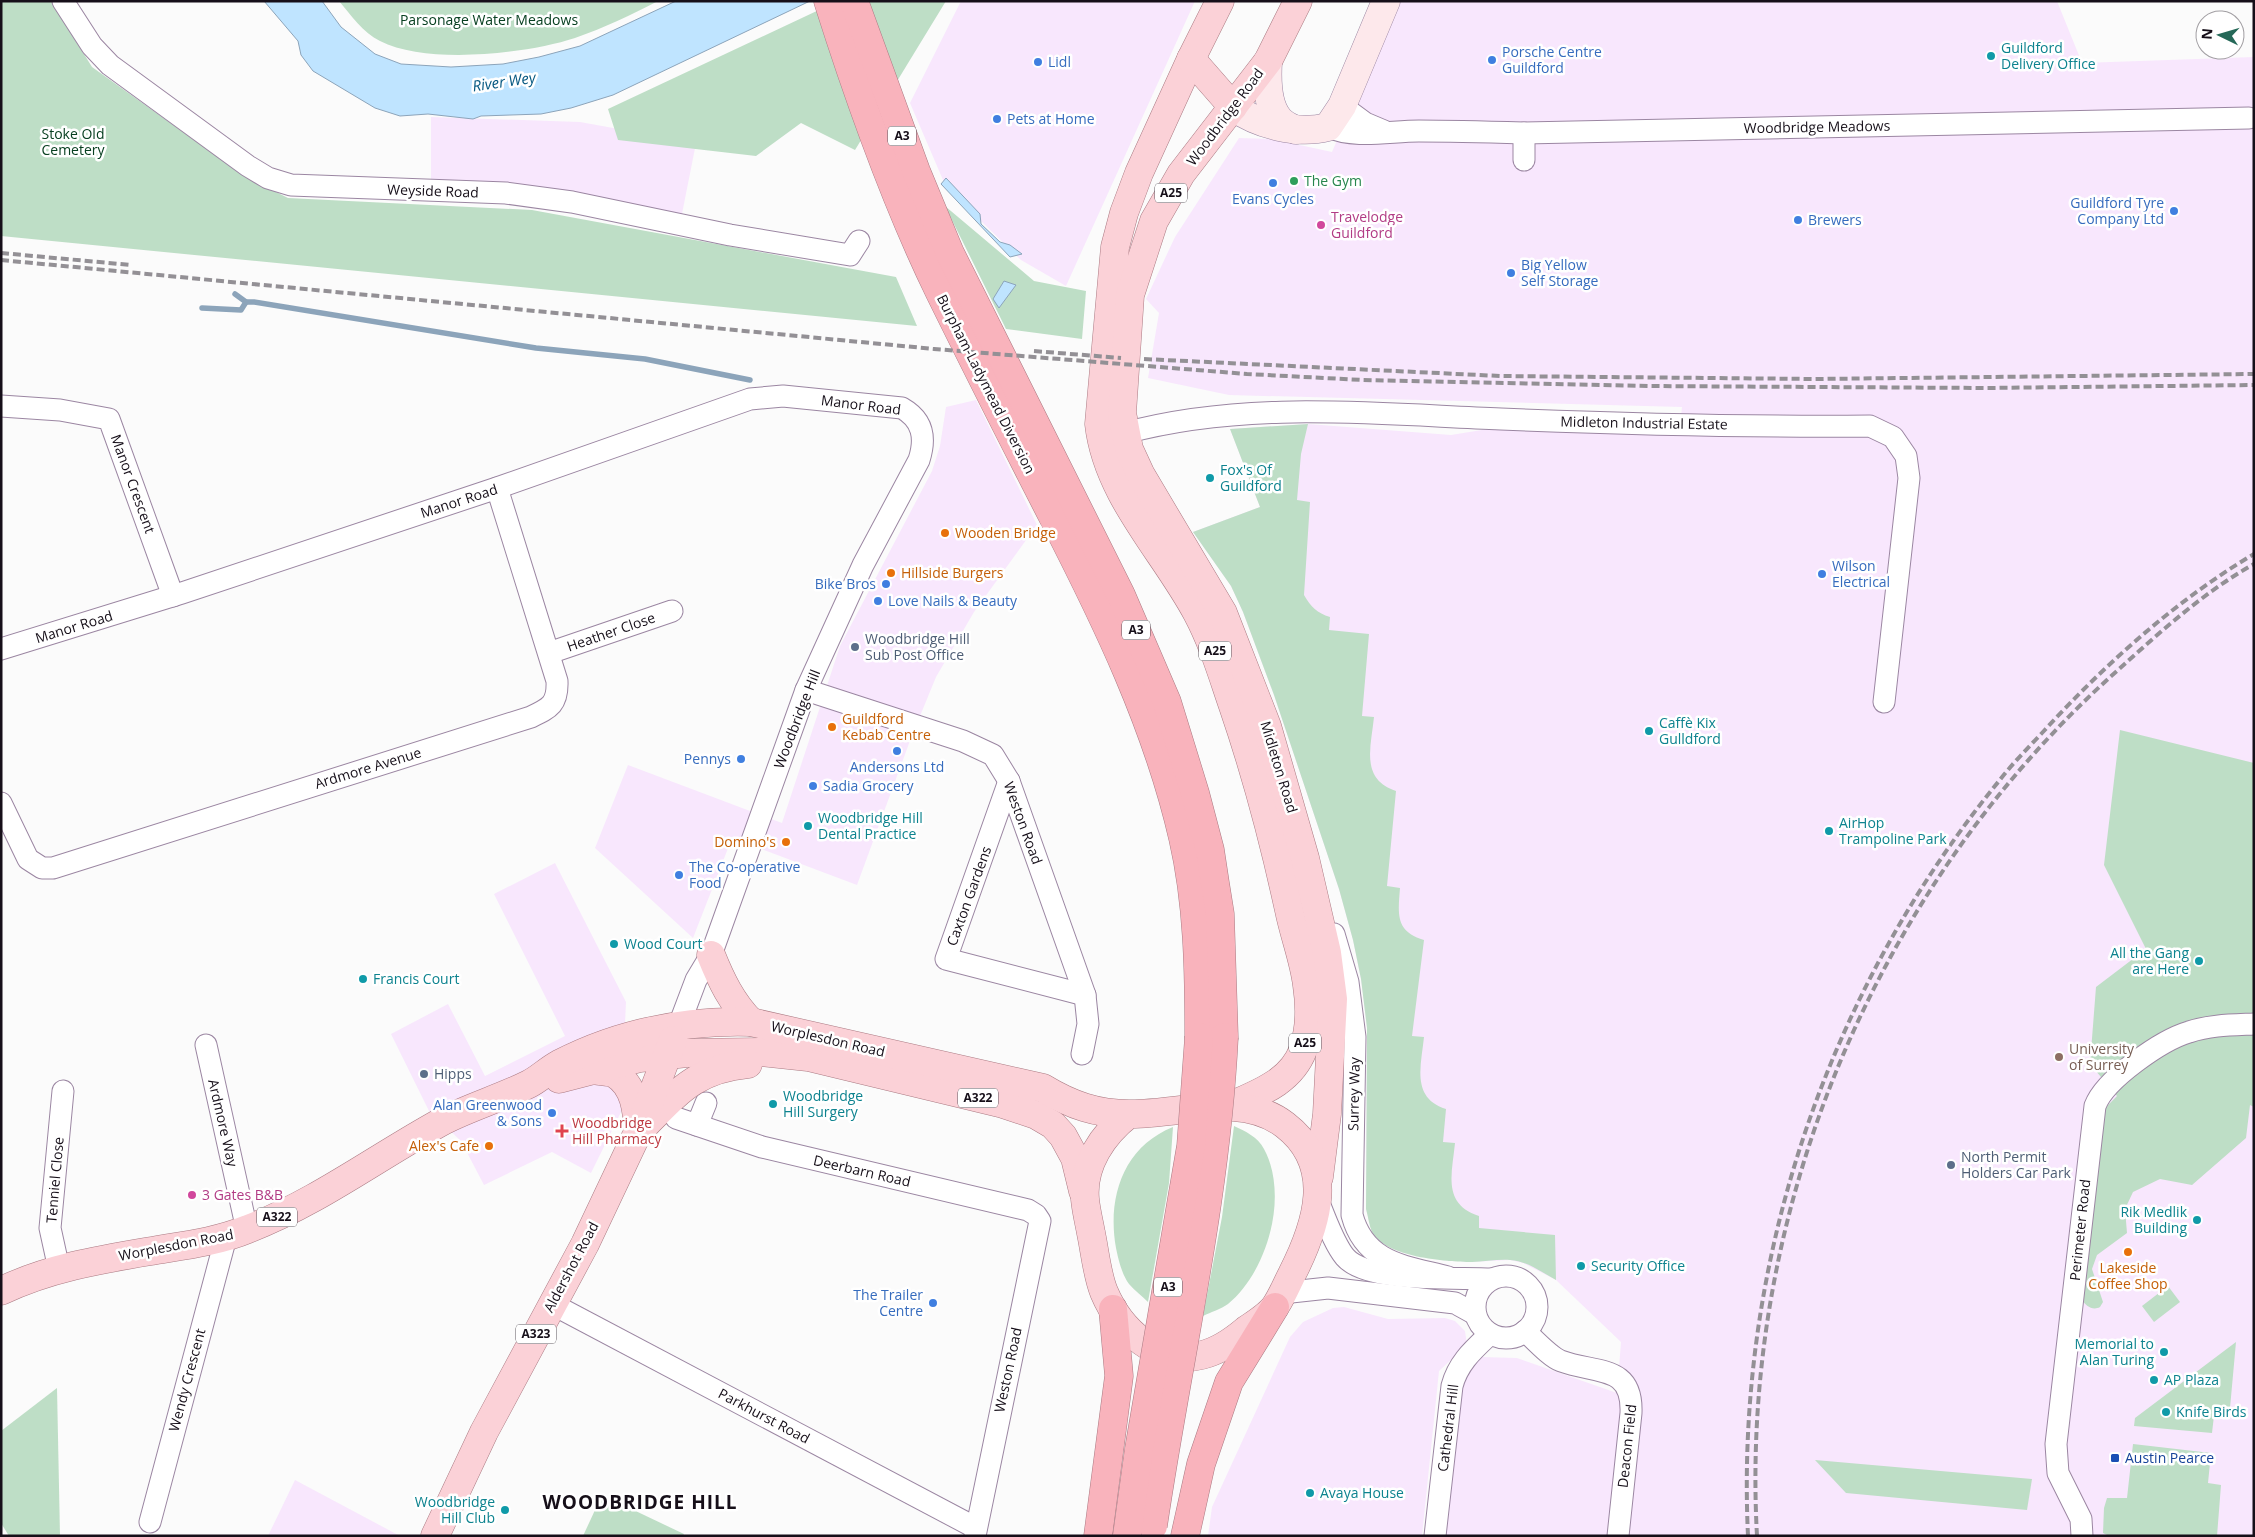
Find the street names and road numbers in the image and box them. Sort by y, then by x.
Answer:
street label: Woodbridge Road [1182,64,1267,169]
street label: Woodbridge Meadows [1744,116,1891,137]
road number: A3 [888,126,916,146]
street label: Weyside Road [387,179,479,202]
road number: A25 [1155,184,1187,202]
street label: Burpham-Ladymead Diversion [933,291,1040,477]
street label: Manor Road [820,390,902,419]
street label: Midleton Industrial Estate [1560,412,1728,433]
street label: Manor Crescent [107,432,160,536]
street label: Manor Road [418,479,500,522]
street label: Manor Road [33,606,115,647]
street label: Heather Close [564,608,658,655]
road number: A3 [1122,620,1150,640]
road number: A25 [1199,641,1231,660]
street label: Woodbridge Hill [769,667,824,771]
street label: Midleton Road [1256,719,1302,815]
street label: Ardmore Avenue [312,742,424,793]
street label: Weston Road [1000,779,1047,867]
street label: Caxton Gardens [942,843,996,948]
street label: Worplesdon Road [769,1016,887,1061]
road number: A25 [1289,1034,1321,1052]
street label: Surrey Way [1343,1056,1364,1131]
street label: Ardmore Way [204,1077,243,1170]
road number: A322 [958,1088,998,1108]
street label: Tenniel Close [41,1136,68,1224]
street label: Deerbarn Road [812,1150,913,1191]
street label: Perimeter Road [2065,1178,2094,1282]
road number: A322 [257,1208,297,1226]
street label: Aldershot Road [539,1218,602,1315]
street label: Worplesdon Road [117,1224,235,1265]
road number: A3 [1154,1277,1182,1296]
road number: A323 [516,1325,556,1344]
street label: Wendy Crescent [164,1326,209,1433]
street label: Weston Road [989,1326,1026,1414]
street label: Parkhurst Road [715,1383,813,1448]
street label: Cathedral Hill [1433,1383,1462,1473]
street label: Deacon Field [1613,1403,1640,1489]

